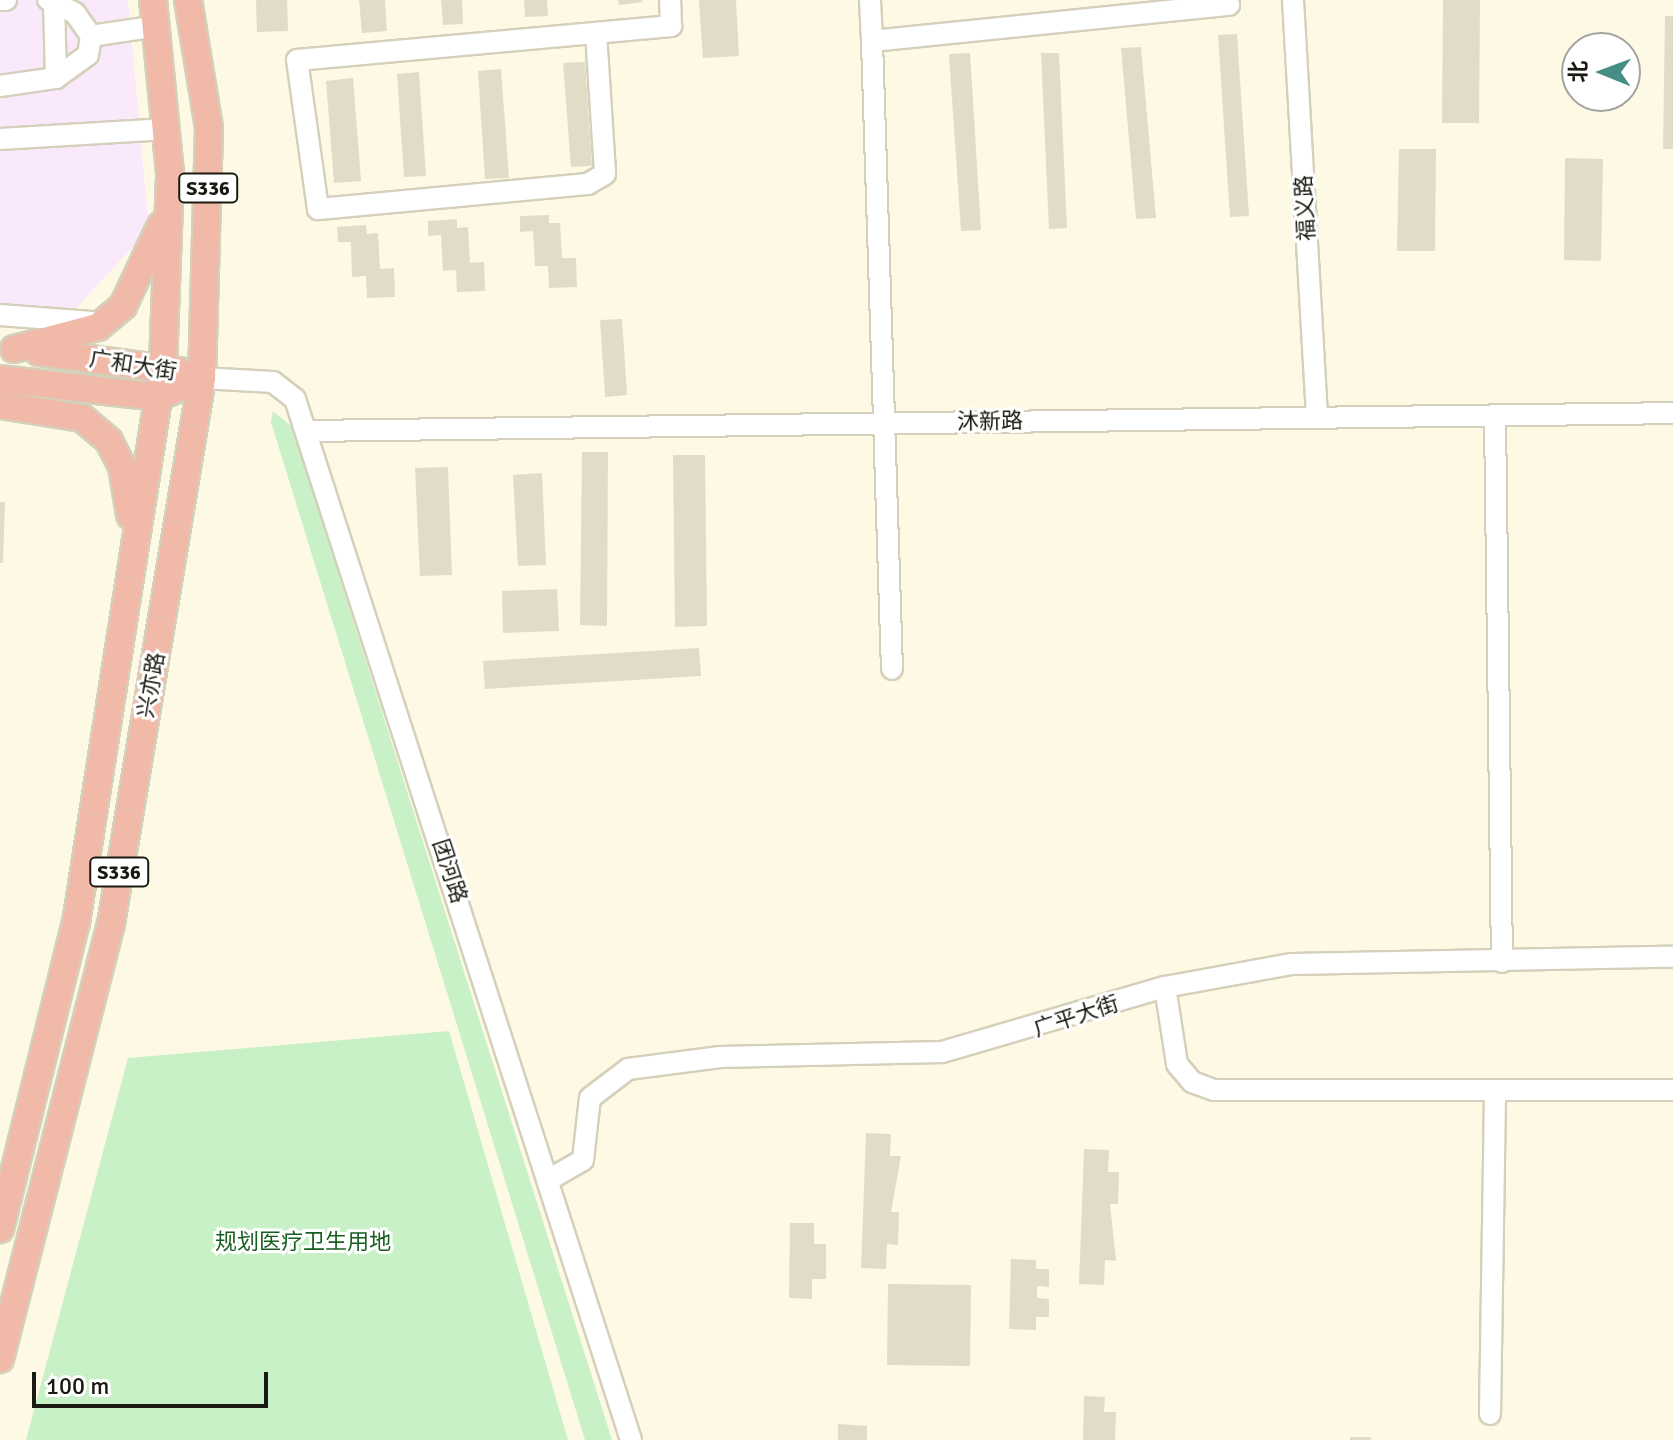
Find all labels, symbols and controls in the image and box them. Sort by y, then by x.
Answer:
north arrow [1561,32,1641,112]
text: 北 [1565,60,1592,83]
road number: S336 [178,172,238,204]
street label: 福义路 [1290,174,1320,242]
street label: 广和大街 [87,345,179,385]
street label: 沐新路 [957,407,1023,435]
street label: 兴亦路 [132,650,170,720]
street label: 团河路 [427,836,473,906]
road number: S336 [89,856,149,888]
street label: 广平大街 [1030,990,1122,1042]
park label: 规划医疗卫生用地 [215,1229,391,1255]
scale bar [36,1356,272,1406]
text: 100 m [46,1371,109,1401]

